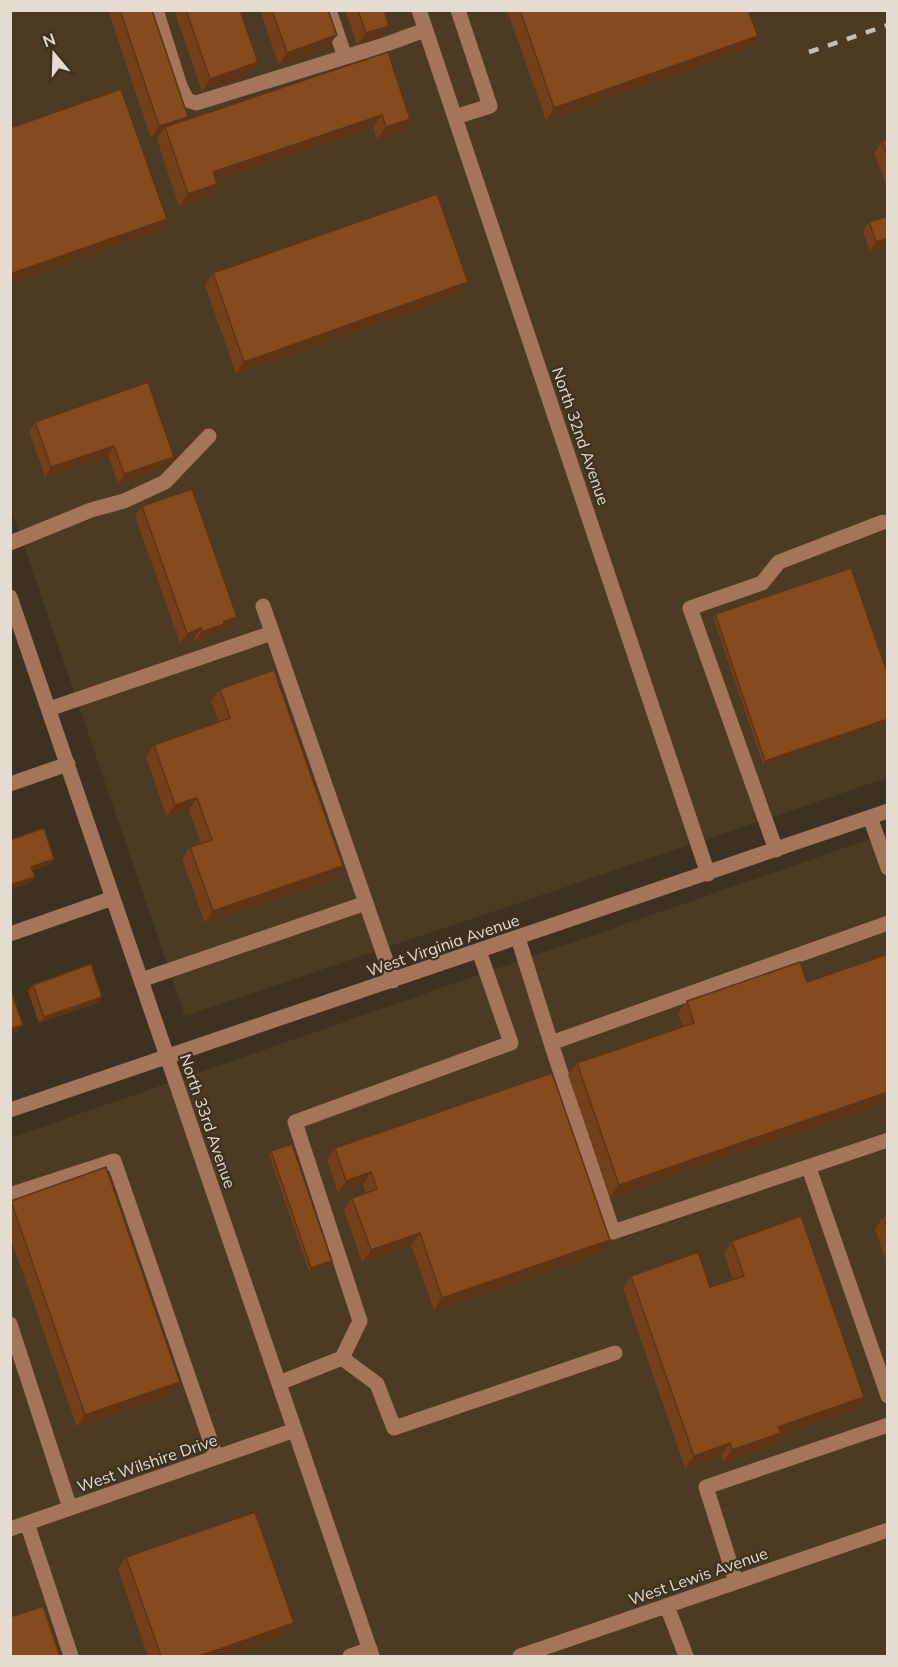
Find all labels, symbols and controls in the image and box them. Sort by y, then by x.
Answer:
north arrow [24,24,84,84]
text: N [40,28,58,51]
street label: North 32nd Avenue [548,364,614,508]
street label: West Virginia Avenue [364,909,522,981]
street label: North 33rd Avenue [176,1051,240,1191]
street label: West Wilshire Drive [74,1430,220,1496]
street label: West Lewis Avenue [626,1543,770,1609]

